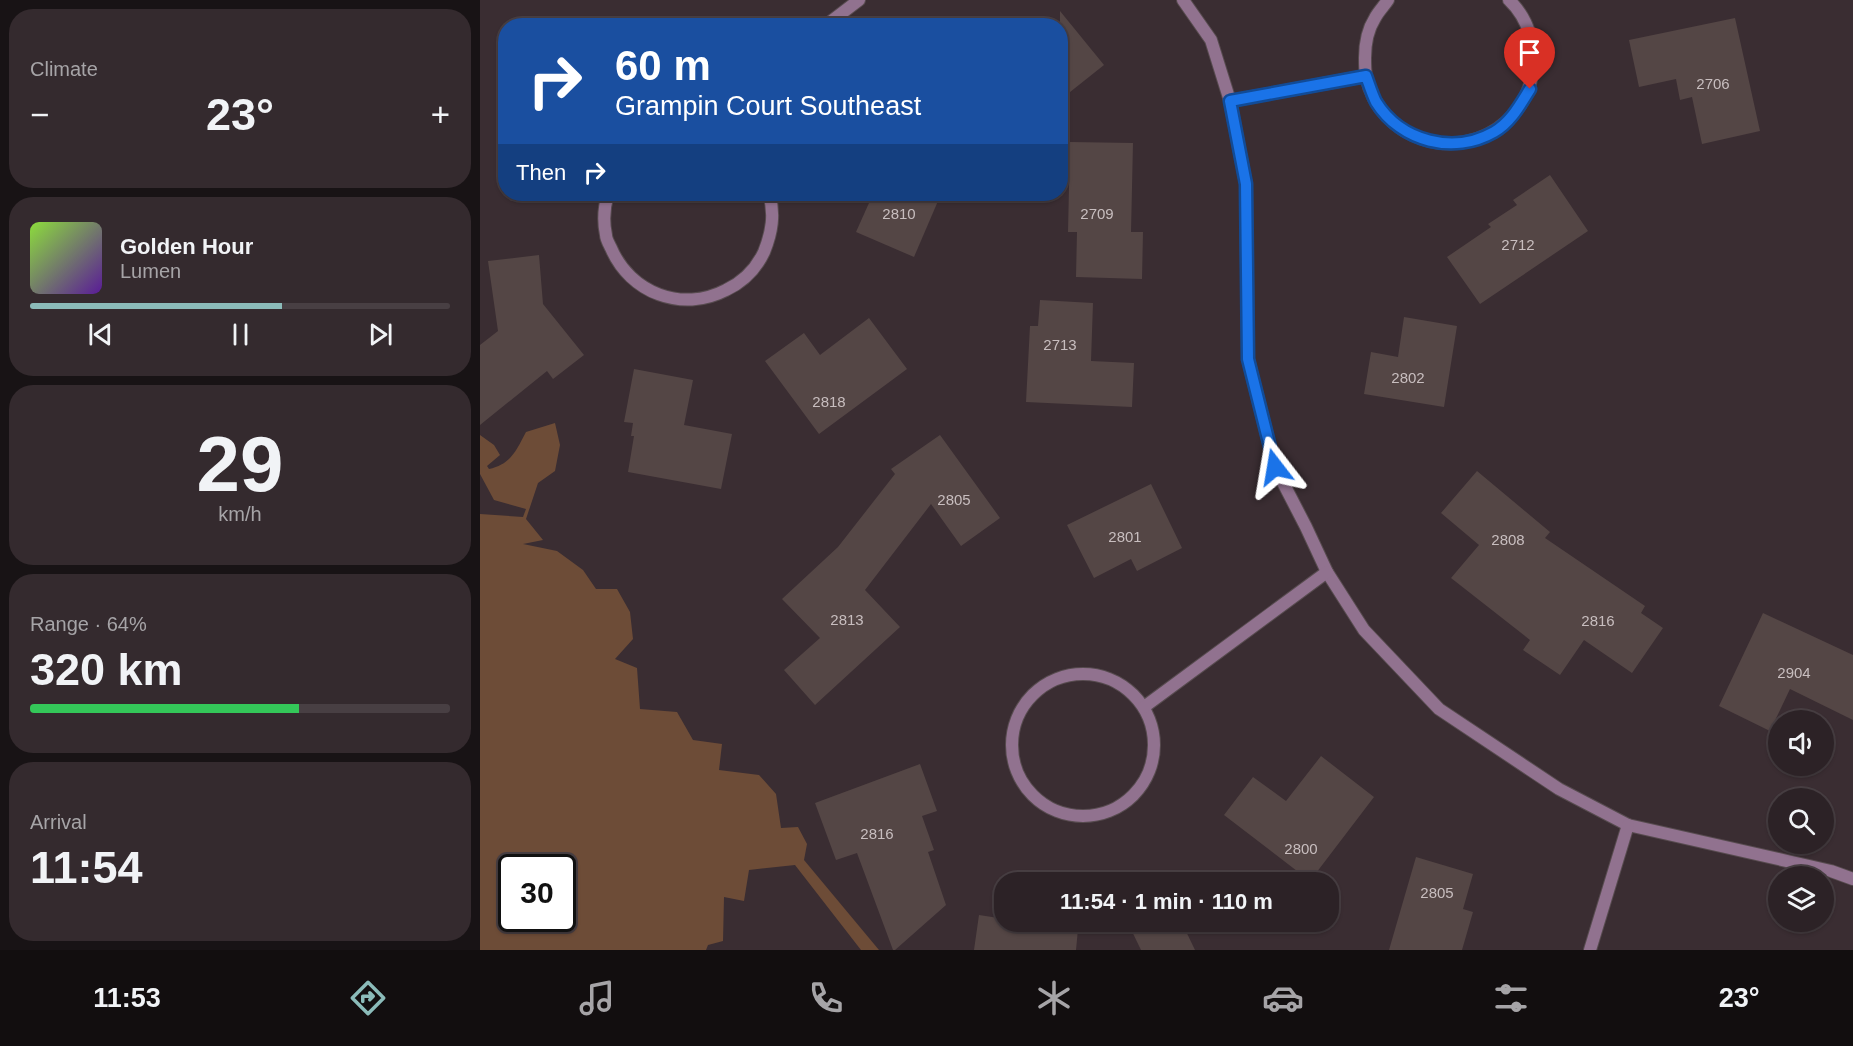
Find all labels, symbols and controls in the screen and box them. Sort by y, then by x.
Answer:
pin [1504,27,1555,89]
icon: arrive [1513,36,1546,69]
icon: right [516,42,594,120]
text: 60 m [615,42,711,89]
text: Climate [30,58,98,80]
house number: 2706 [1696,75,1730,92]
text: 23° [206,89,274,140]
text: Grampin Court Southeast [615,91,921,121]
text: − [30,96,49,133]
text: + [431,96,450,133]
icon: right [578,156,611,189]
text: Then [516,160,566,185]
house number: 2810 [882,205,916,222]
house number: 2709 [1080,205,1114,222]
text: Golden Hour [120,234,253,259]
house number: 2712 [1501,236,1535,253]
text: Lumen [120,260,181,282]
icon: previous [84,318,117,351]
icon: pause [224,318,257,351]
icon: next [364,318,397,351]
house number: 2713 [1043,336,1077,353]
house number: 2802 [1391,369,1425,386]
house number: 2818 [812,393,846,410]
text: 29 [197,420,283,508]
position arrow [1243,435,1307,499]
house number: 2805 [937,491,971,508]
text: km/h [218,503,262,525]
house number: 2801 [1108,528,1142,545]
house number: 2808 [1491,531,1525,548]
house number: 2813 [830,611,864,628]
house number: 2816 [1581,612,1615,629]
text: Range · 64% [30,613,147,635]
text: 320 km [30,644,183,695]
house number: 2904 [1777,664,1811,681]
map controls [1768,710,1834,932]
button: sound [1768,710,1834,776]
button: search [1768,788,1834,854]
text: Arrival [30,811,87,833]
house number: 2816 [860,825,894,842]
house number: 2800 [1284,840,1318,857]
text: 11:54 [30,842,143,893]
speed limit sign: 30 [498,854,576,932]
button: layers [1768,866,1834,932]
house number: 2805 [1420,884,1454,901]
text: 11:54 · 1 min · 110 m [1060,889,1273,914]
icon: directions [347,977,389,1019]
icon: music [576,977,618,1019]
icon: phone [805,977,847,1019]
icon: climate [1033,977,1075,1019]
icon: car [1262,977,1304,1019]
icon: filters [1490,977,1532,1019]
text: 11:53 [93,983,161,1013]
text: 23° [1719,983,1760,1013]

